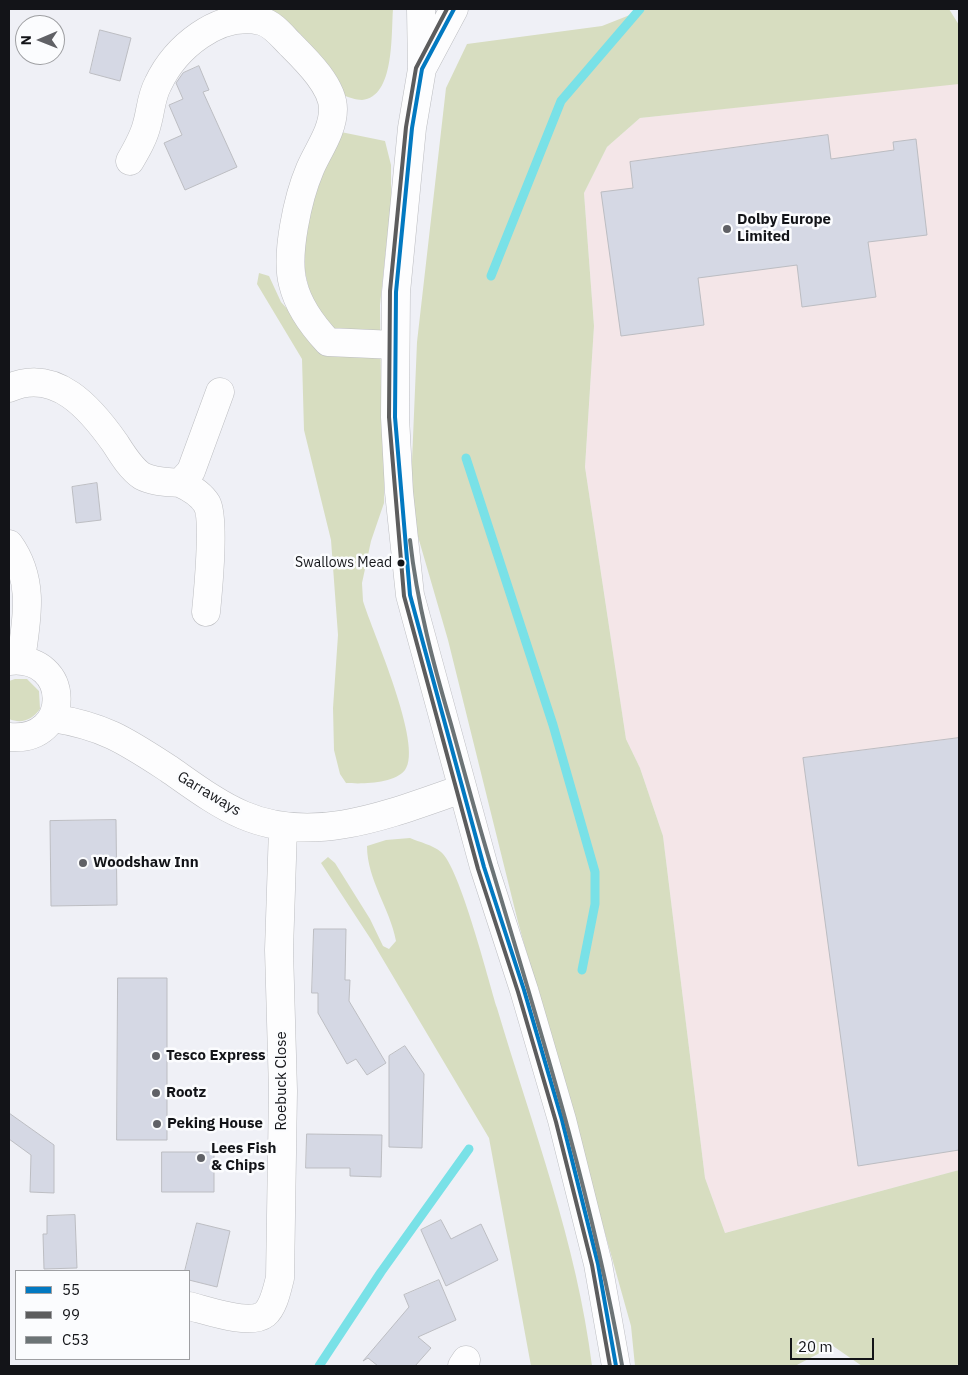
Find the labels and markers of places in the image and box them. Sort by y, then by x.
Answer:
place label: Dolby Europe Limited [737,211,831,246]
marker: Dolby Europe Limited [721,223,733,235]
place label: Swallows Mead [295,555,392,571]
marker: Swallows Mead [396,558,406,568]
place label: Woodshaw Inn [93,854,199,872]
marker: Woodshaw Inn [77,857,89,869]
place label: Tesco Express [166,1047,266,1065]
marker: Tesco Express [150,1050,162,1062]
place label: Rootz [166,1084,206,1102]
marker: Rootz [150,1087,162,1099]
place label: Peking House [167,1115,263,1133]
marker: Peking House [151,1118,163,1130]
place label: Lees Fish & Chips [211,1140,276,1175]
marker: Lees Fish & Chips [195,1152,207,1164]

